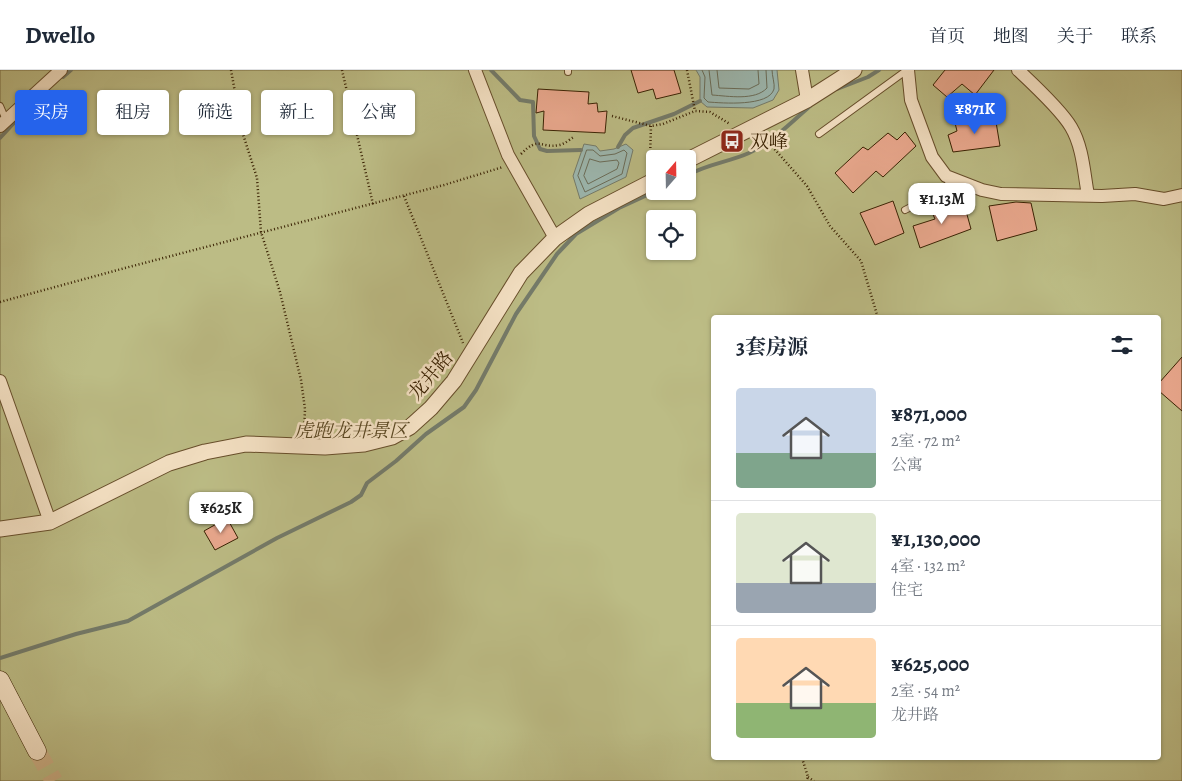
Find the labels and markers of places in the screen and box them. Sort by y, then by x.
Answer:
pin: ¥871K [940,92,1010,135]
bus stop icon: 双峰 [719,128,745,154]
place label: 双峰 [750,129,788,155]
pin: ¥1.13M [901,182,983,225]
pin: ¥625K [186,492,256,534]

